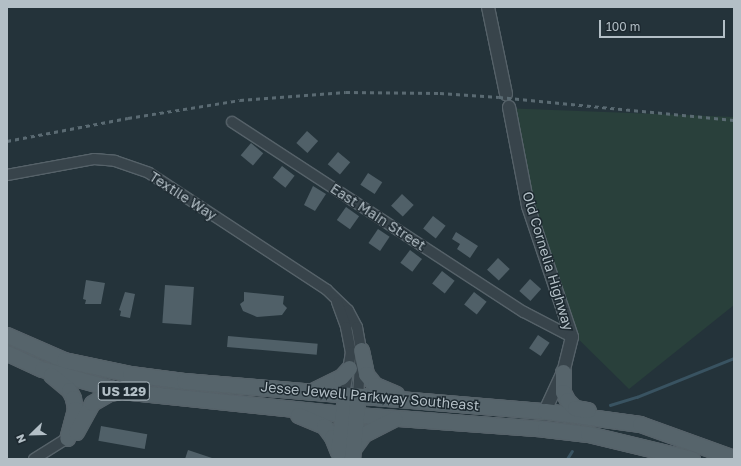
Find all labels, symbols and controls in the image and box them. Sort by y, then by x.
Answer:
scale bar [601,12,727,38]
text: 100 m [606,19,640,34]
street label: Textile Way [146,168,220,224]
street label: East Main Street [327,180,429,254]
street label: Old Cornelia Highway [519,189,577,333]
street label: Jesse Jewell Parkway Southeast [260,378,480,414]
road number: US 129 [97,380,151,402]
north arrow [12,414,52,454]
text: N [13,432,28,445]

